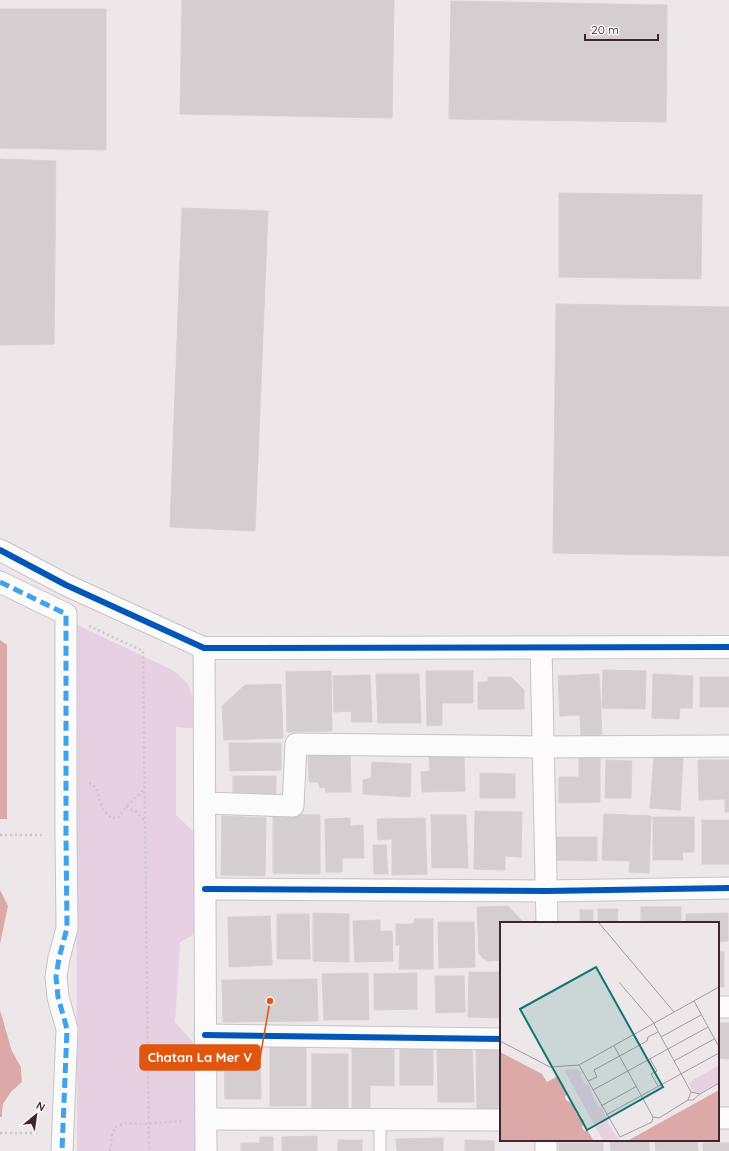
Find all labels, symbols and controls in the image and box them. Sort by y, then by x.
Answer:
scale bar [585,16,658,42]
text: 20 m [591,22,619,37]
inset map [500,922,719,1141]
callout: Chatan La Mer V [140,1045,260,1070]
text: Chatan La Mer V [148,1049,252,1065]
north arrow [16,1095,56,1135]
text: N [34,1098,48,1114]

